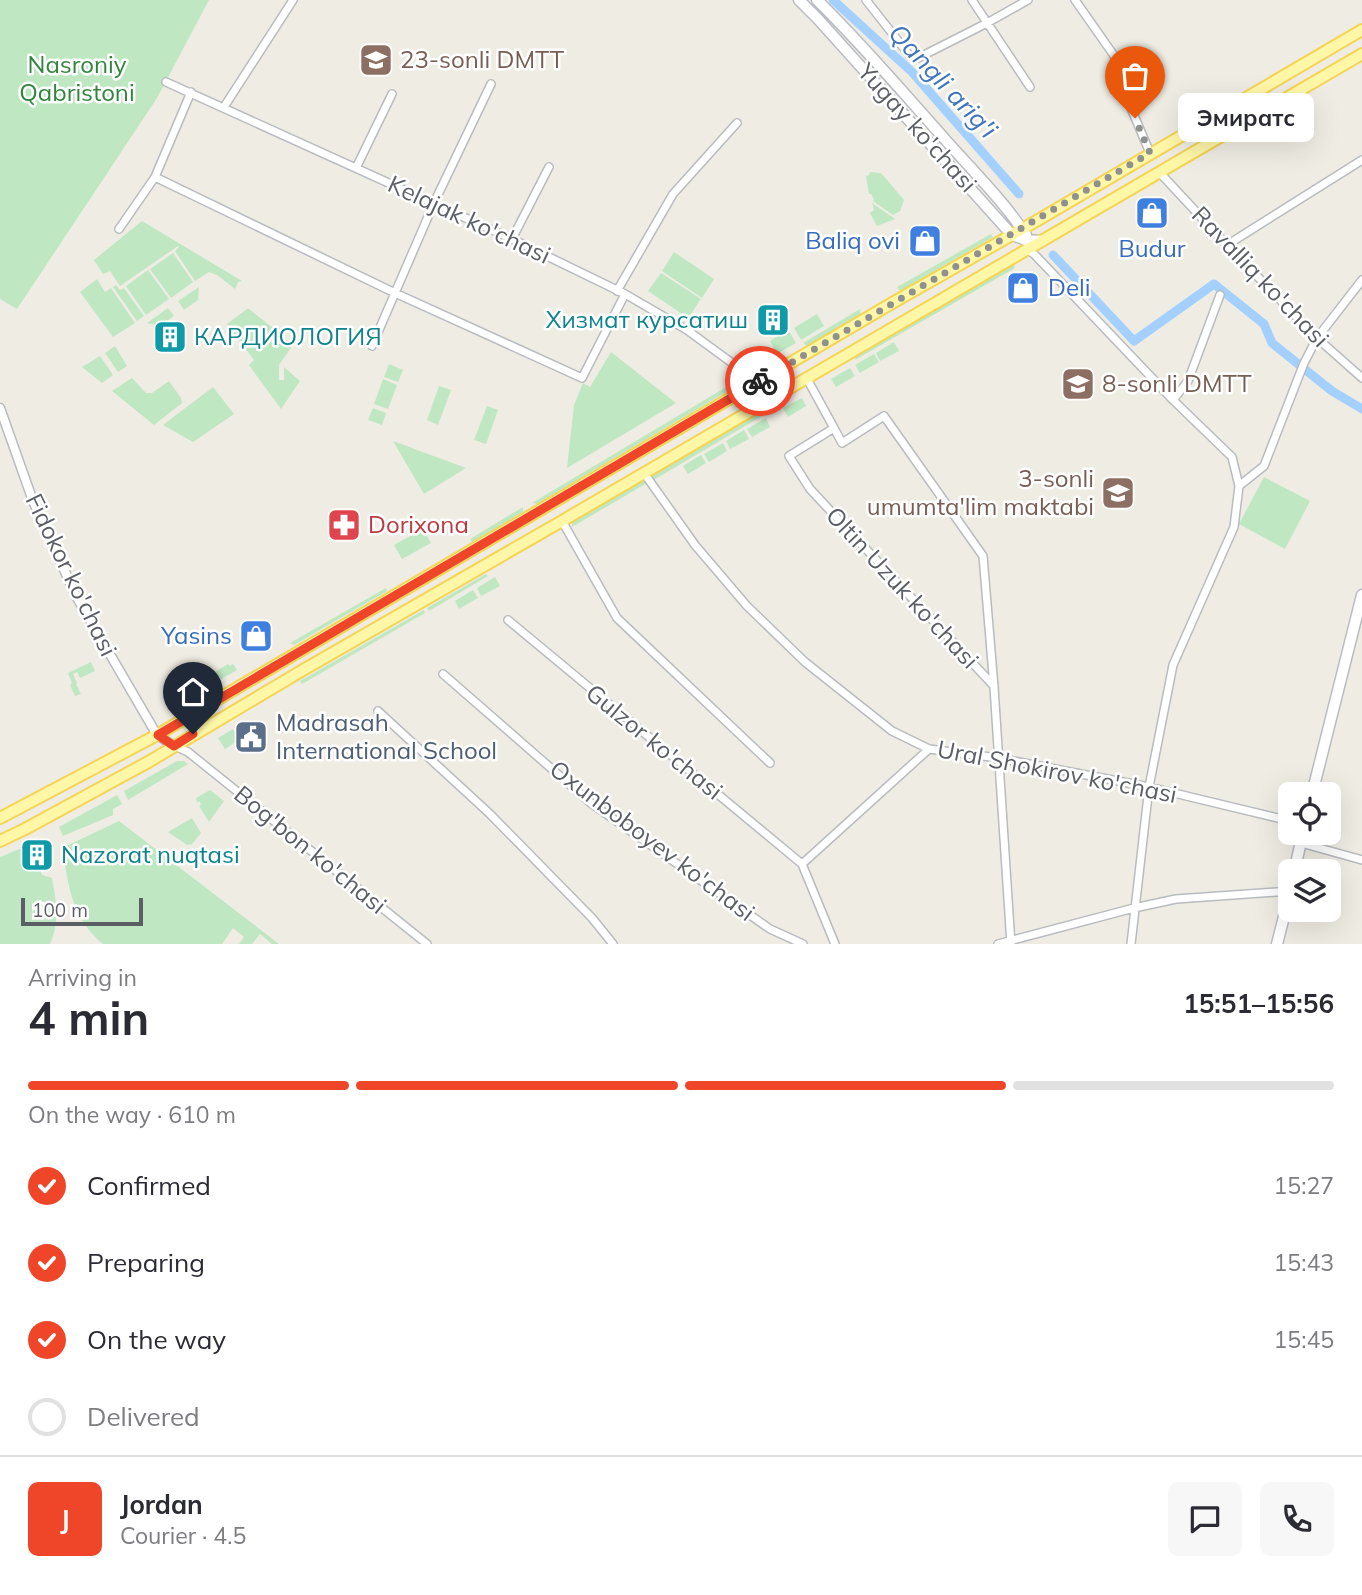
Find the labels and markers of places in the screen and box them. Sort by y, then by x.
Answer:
school or university icon: 23-sonli DMTT [357,41,395,79]
place label: 23-sonli DMTT [400,44,565,74]
pin [1105,46,1165,118]
callout: Эмиратс [1177,94,1314,142]
shop icon: Budur [1133,194,1171,232]
shop icon: Baliq ovi [906,222,944,260]
place label: Baliq ovi [805,225,900,255]
place label: Budur [1118,233,1186,263]
shop icon: Deli [1004,269,1042,307]
place label: Deli [1048,272,1090,302]
building icon: Хизмат курсатиш [754,301,792,339]
place label: Хизмат курсатиш [546,304,748,334]
building icon: КАРДИОЛОГИЯ [151,318,189,356]
place label: КАРДИОЛОГИЯ [194,321,382,351]
school or university icon: 8-sonli DMTT [1059,365,1097,403]
place label: 8-sonli DMTT [1102,368,1252,398]
place label: 3-sonli umumta'lim maktabi [867,463,1094,521]
school or university icon: 3-sonli umumta'lim maktabi [1099,474,1137,512]
pharmacy icon: Dorixona [325,506,363,544]
place label: Dorixona [368,509,469,539]
shop icon: Yasins [237,617,275,655]
place label: Yasins [160,620,232,650]
pin [163,662,223,734]
place label: Madrasah International School [276,707,497,765]
public building icon: Madrasah International School [232,718,270,756]
building icon: Nazorat nuqtasi [18,836,56,874]
place label: Nazorat nuqtasi [61,839,240,869]

